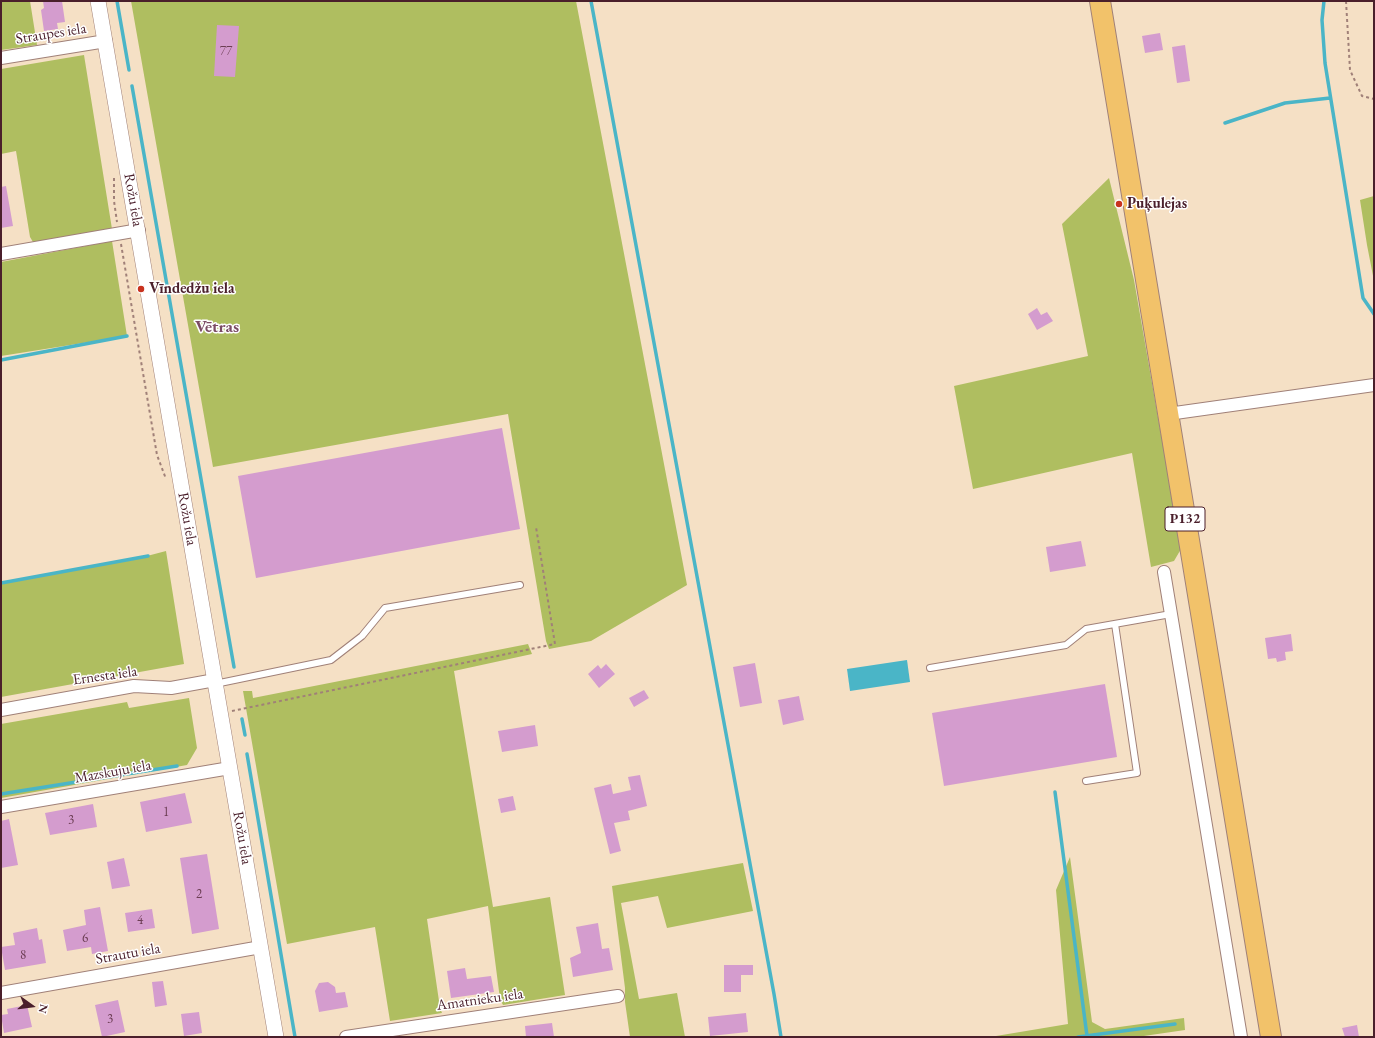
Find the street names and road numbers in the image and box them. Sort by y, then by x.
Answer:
street label: Straupes iela [14,20,88,48]
street label: Rožu iela [119,172,147,228]
street label: Rožu iela [173,491,201,547]
road number: P132 [1165,507,1205,531]
street label: Ernesta iela [72,663,138,689]
street label: Mazskuju iela [73,756,153,788]
street label: Rožu iela [228,810,256,866]
street label: Strautu iela [94,939,162,969]
street label: Amatnieku iela [436,985,524,1015]

